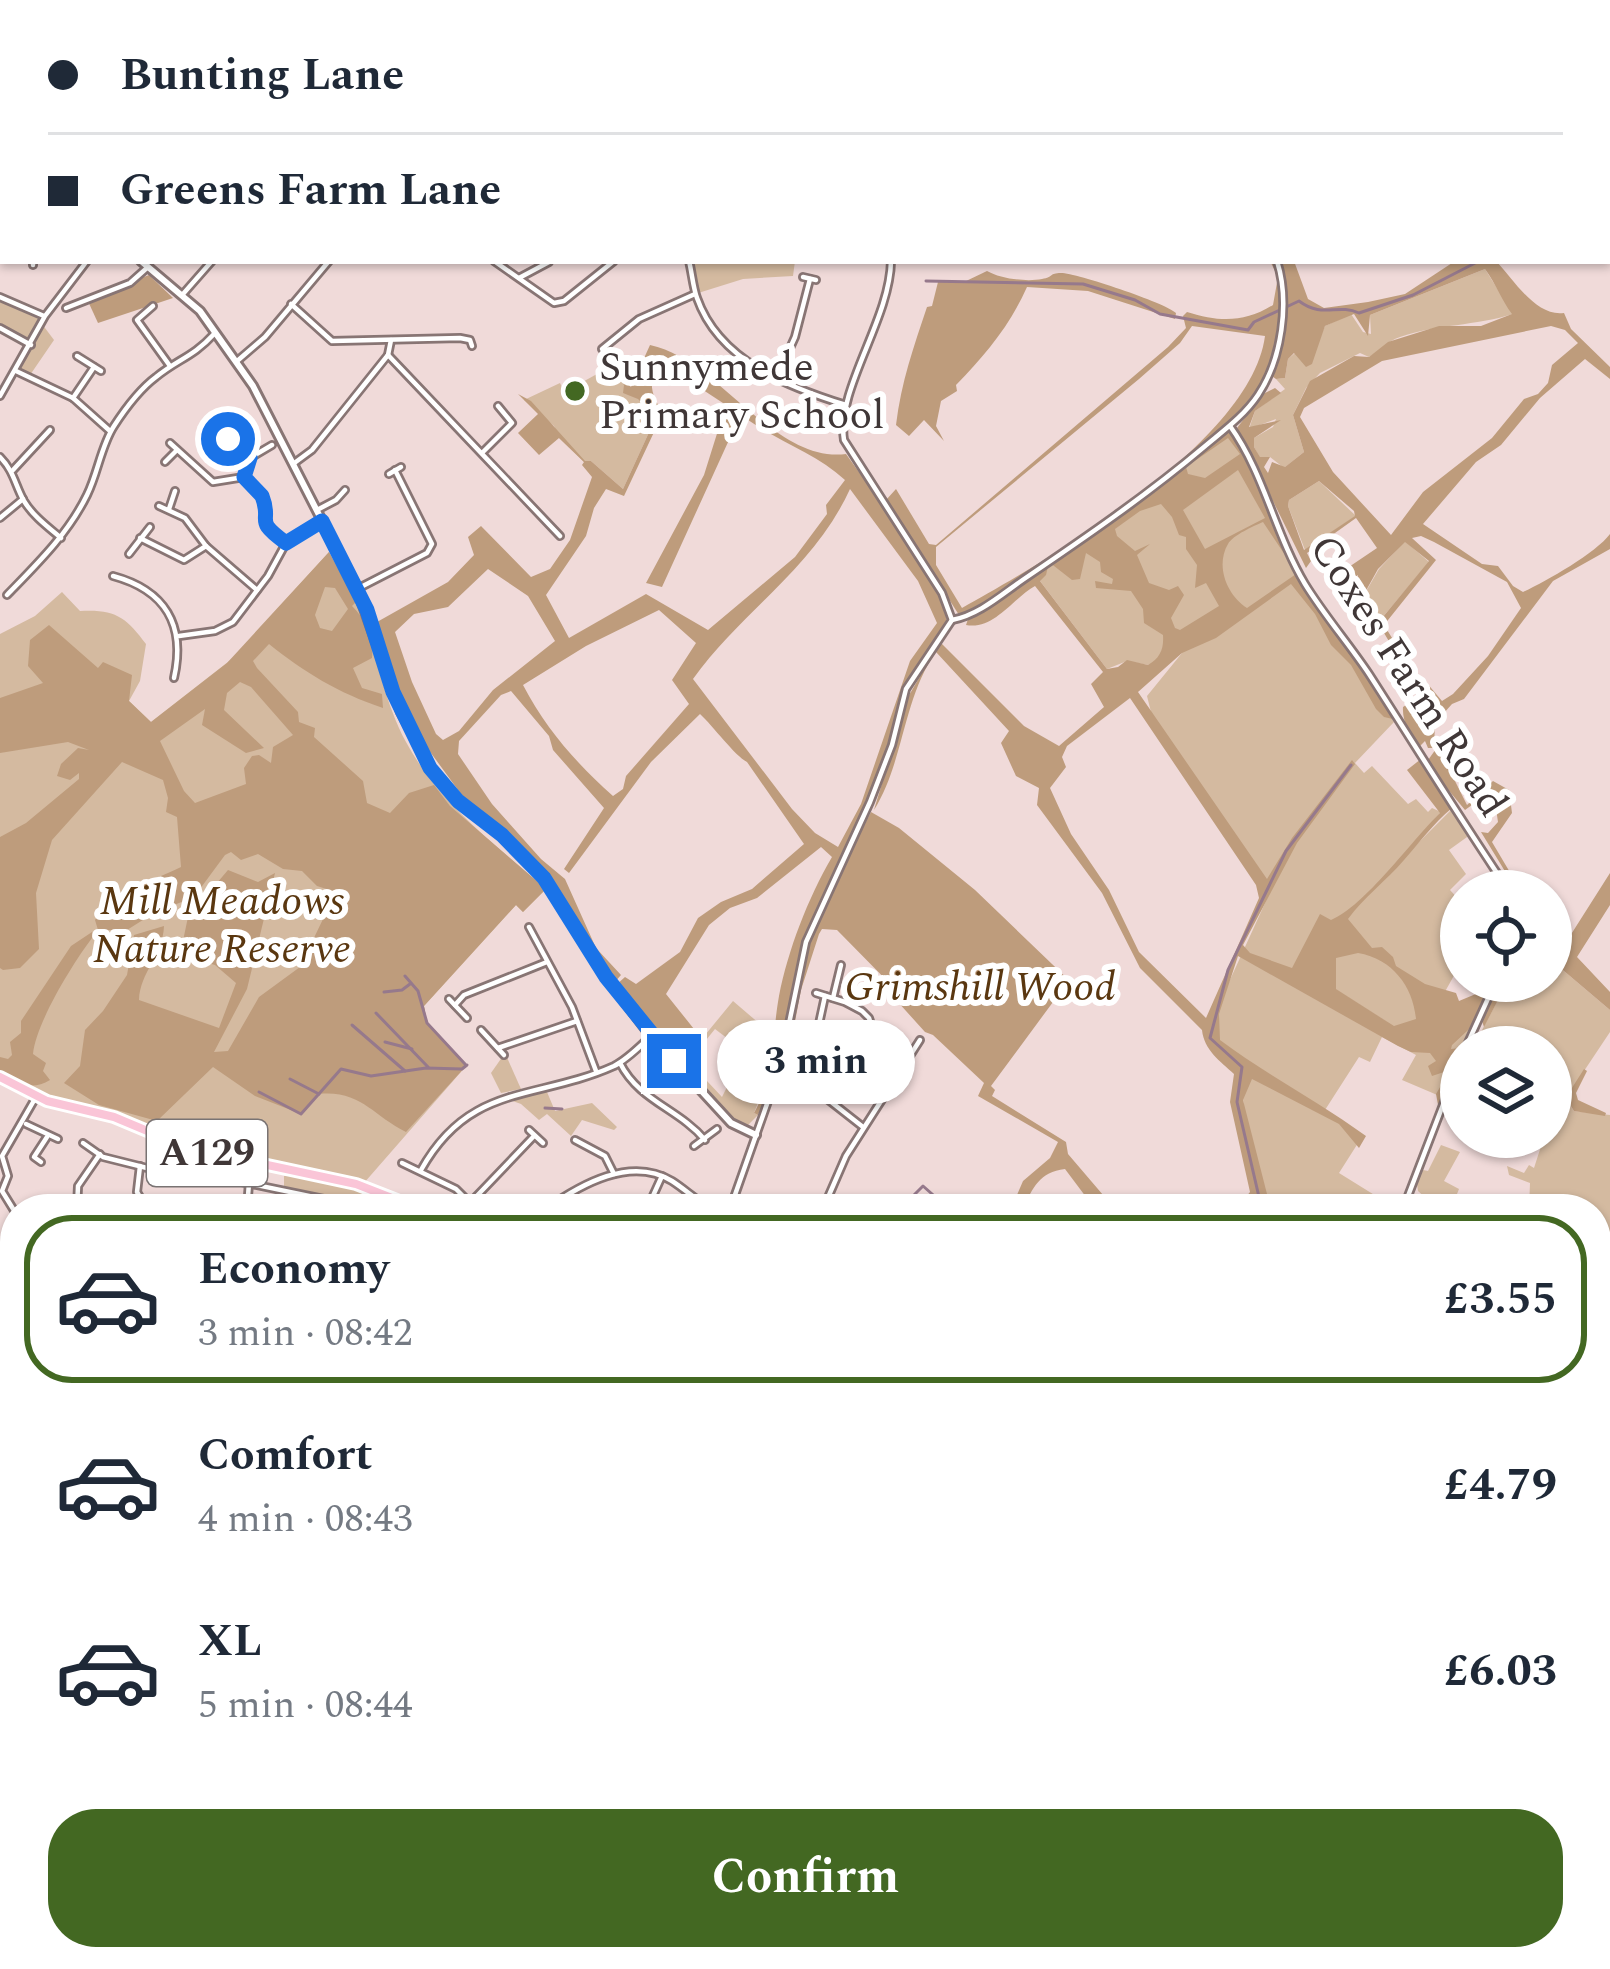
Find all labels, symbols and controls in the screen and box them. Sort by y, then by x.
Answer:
text: Bunting Lane [120,41,404,110]
text: Greens Farm Lane [120,156,501,225]
place label: Sunnymede Primary School [599,336,885,447]
marker: Sunnymede Primary School [562,378,588,404]
route start [201,412,255,466]
street label: Coxes Farm Road [1293,522,1523,830]
park label: Mill Meadows Nature Reserve [93,870,351,981]
map controls [1440,870,1572,1158]
button: locate [1440,870,1572,1002]
park label: Grimshill Wood [844,956,1116,1019]
callout: 3 min [716,1019,914,1103]
button: layers [1440,1026,1572,1158]
text: 3 min [764,1032,868,1091]
route end [647,1034,701,1088]
road number: A129 [147,1120,267,1186]
text: Economy [198,1235,389,1304]
icon: car [54,1245,162,1353]
text: £3.55 [1444,1265,1557,1334]
text: 3 min · 08:42 [198,1304,413,1363]
text: Comfort [198,1421,373,1490]
icon: car [54,1431,162,1539]
text: £4.79 [1444,1451,1557,1520]
text: 4 min · 08:43 [198,1490,413,1549]
text: XL [198,1607,262,1676]
icon: car [54,1617,162,1725]
text: £6.03 [1444,1637,1557,1706]
text: 5 min · 08:44 [198,1676,413,1735]
button: Confirm [48,1809,1563,1947]

